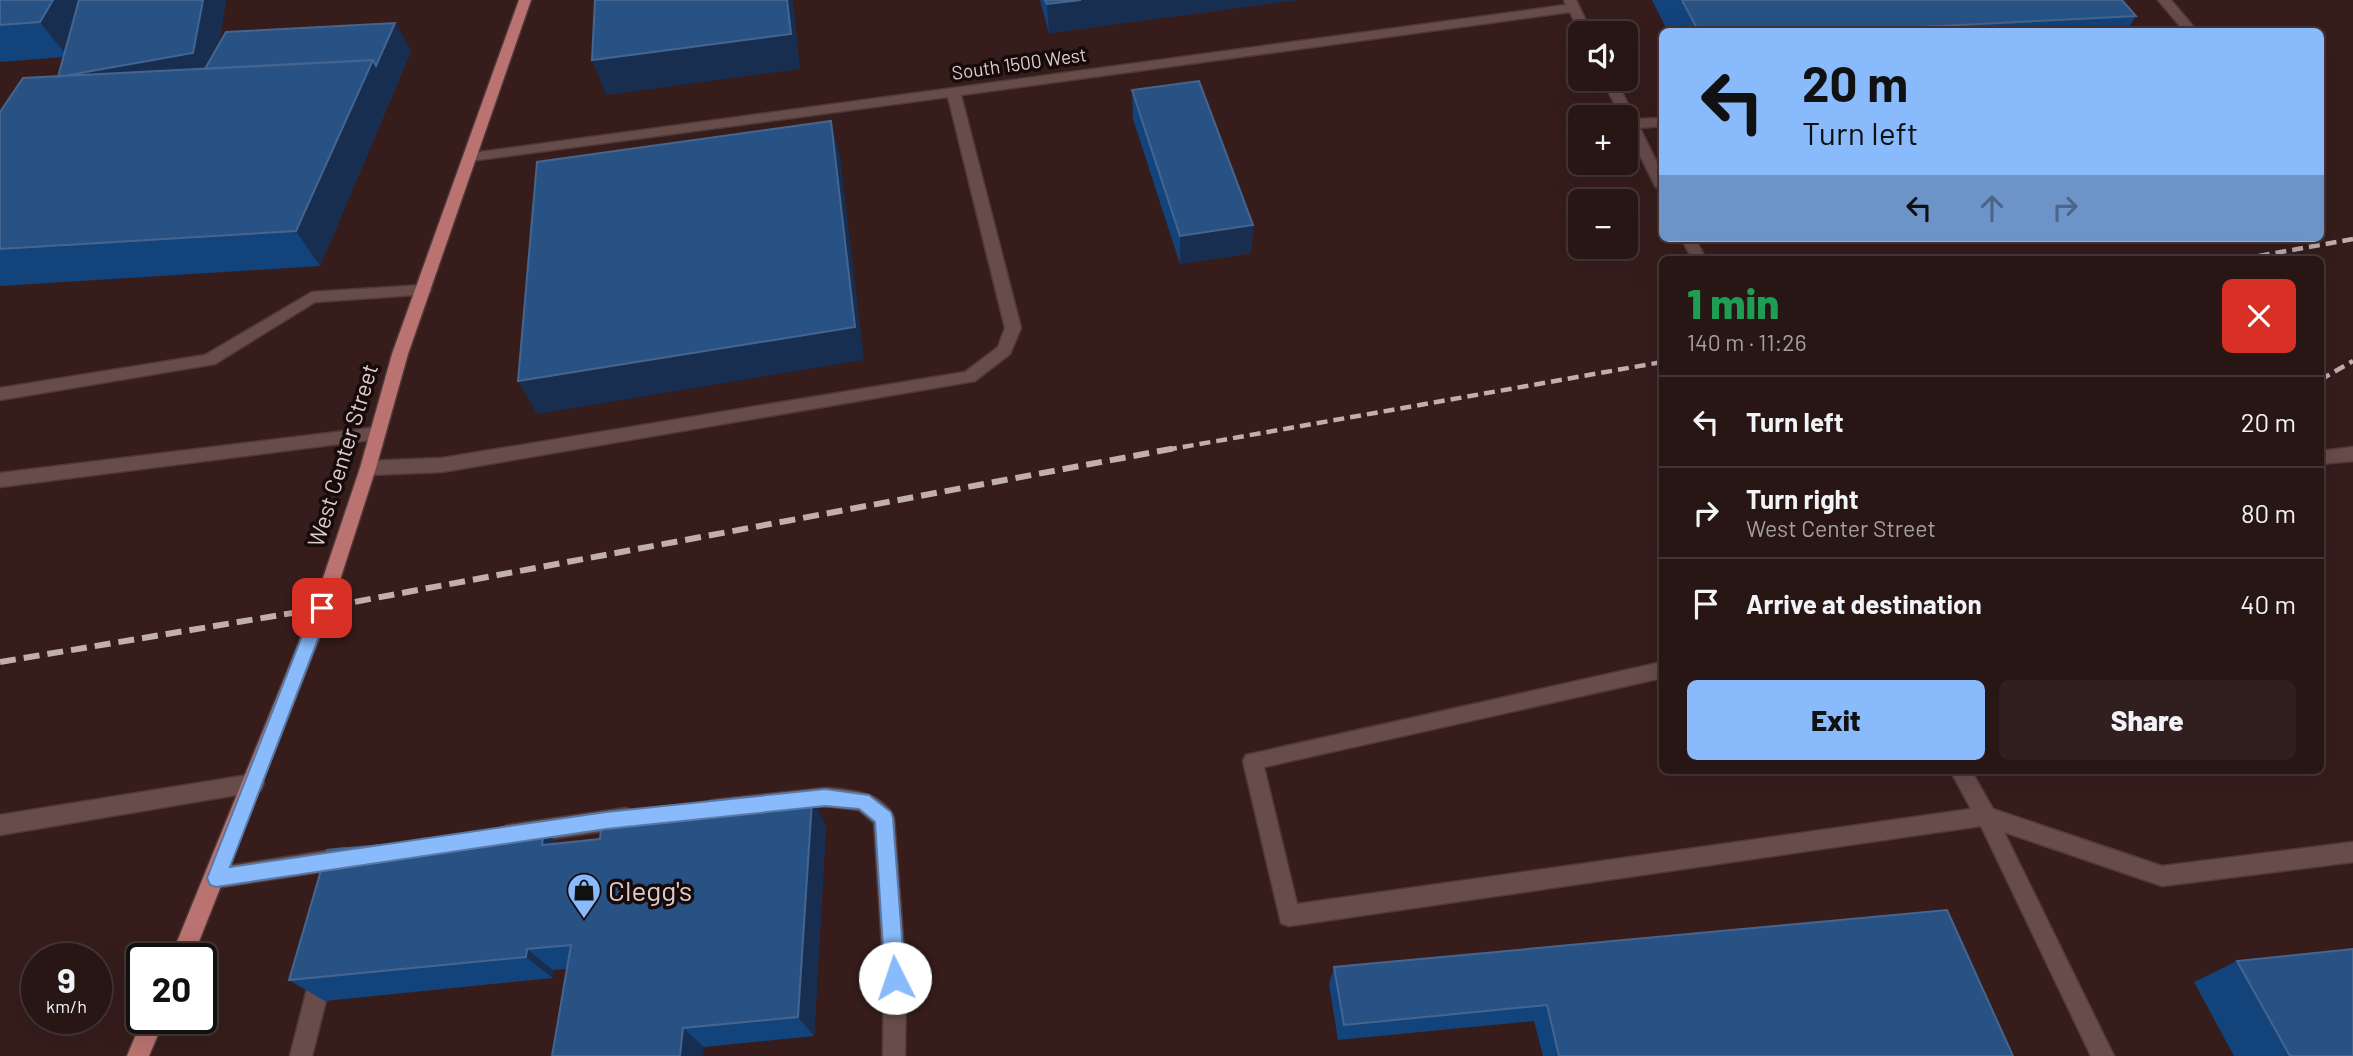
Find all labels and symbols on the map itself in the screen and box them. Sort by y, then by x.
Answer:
street label: South 1500 West [950,42,1088,84]
street label: West Center Street [301,360,383,550]
pin [292,578,352,638]
shop icon: Clegg's [565,871,603,920]
place label: Clegg's [608,873,692,907]
position arrow [858,941,932,1015]
speed limit sign: 20 [126,943,217,1034]

